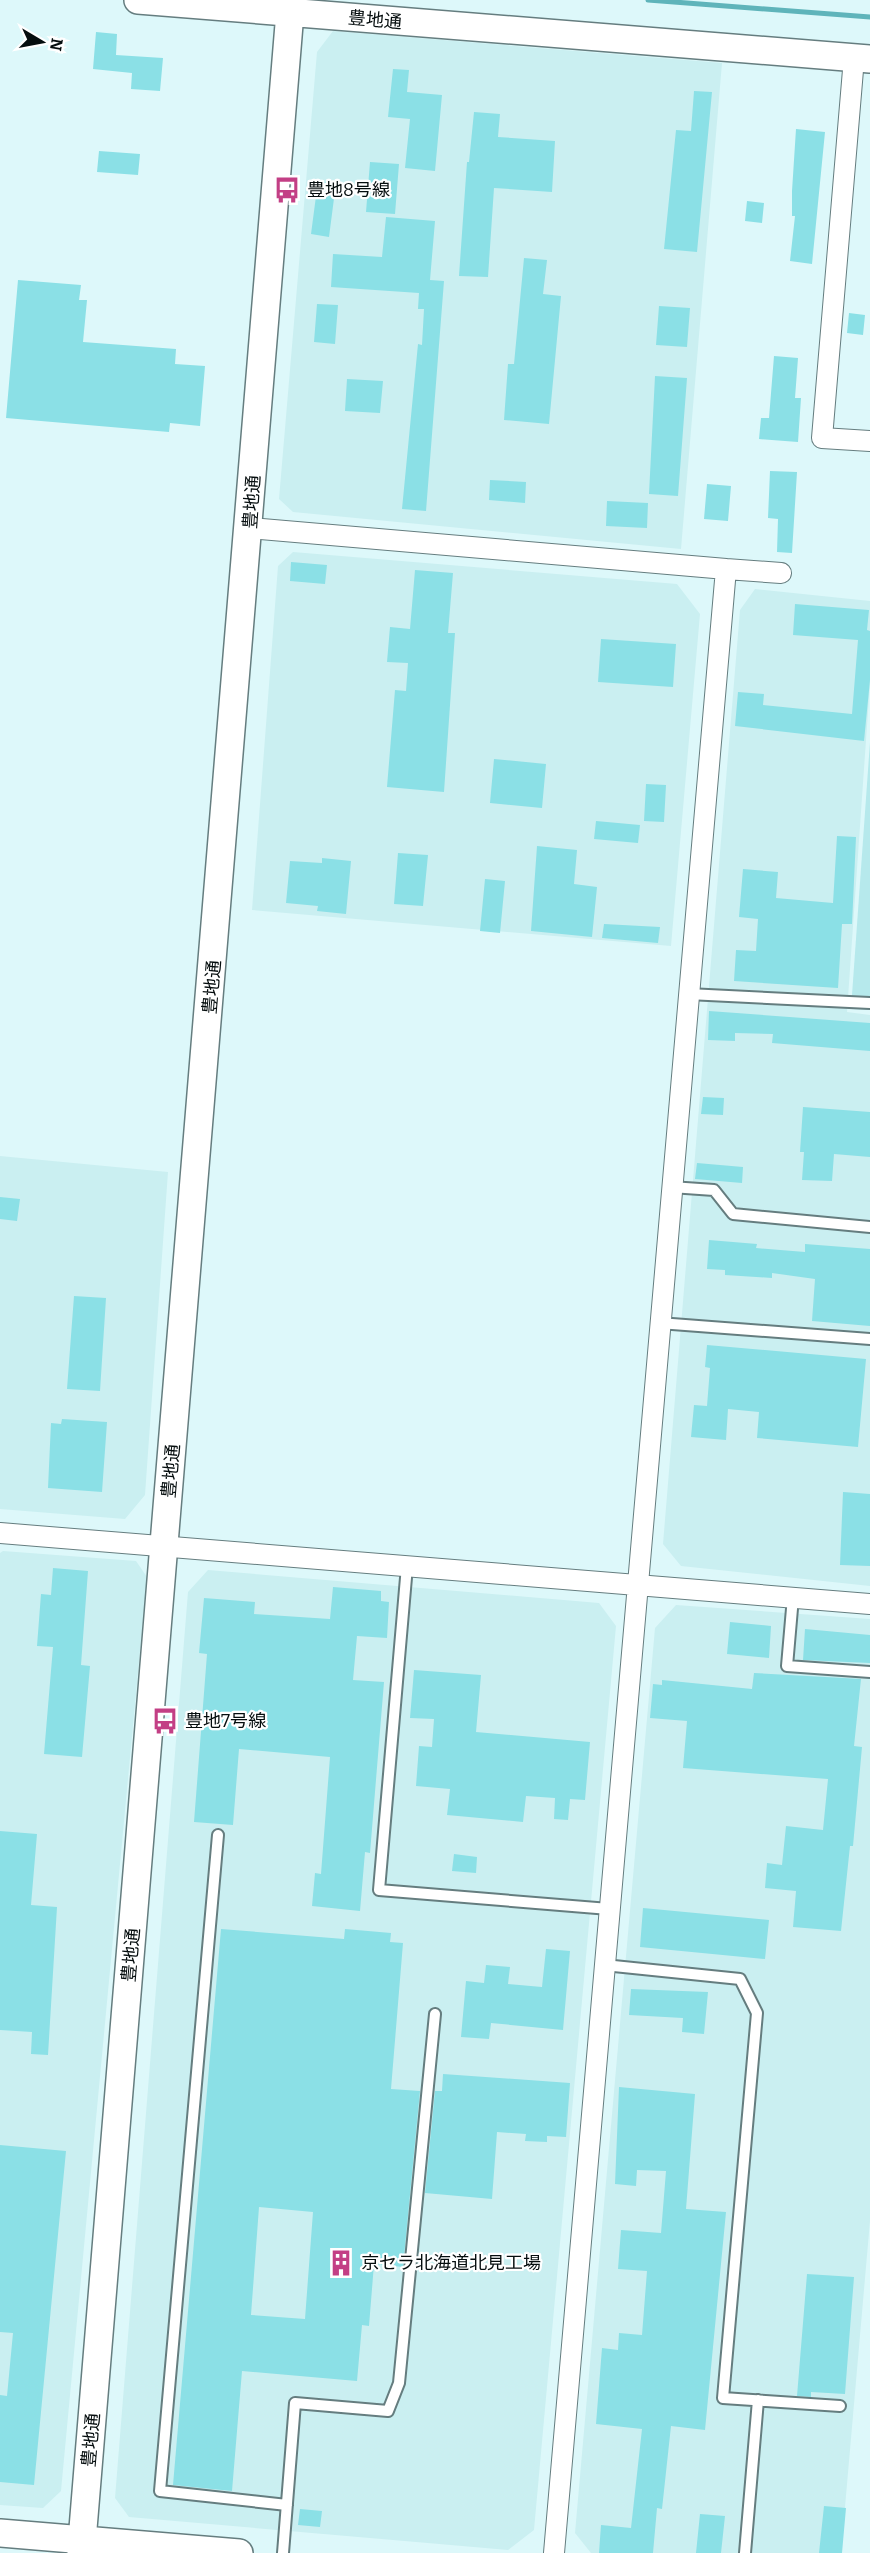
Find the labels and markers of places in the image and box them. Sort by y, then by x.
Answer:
bus stop icon: 豊地8号線 [272,175,302,205]
place label: 豊地8号線 [307,179,390,201]
bus stop icon: 豊地7号線 [150,1706,180,1736]
place label: 豊地7号線 [185,1710,266,1732]
building icon: 京セラ北海道北見工場 [326,2248,356,2278]
place label: 京セラ北海道北見工場 [361,2252,541,2274]

